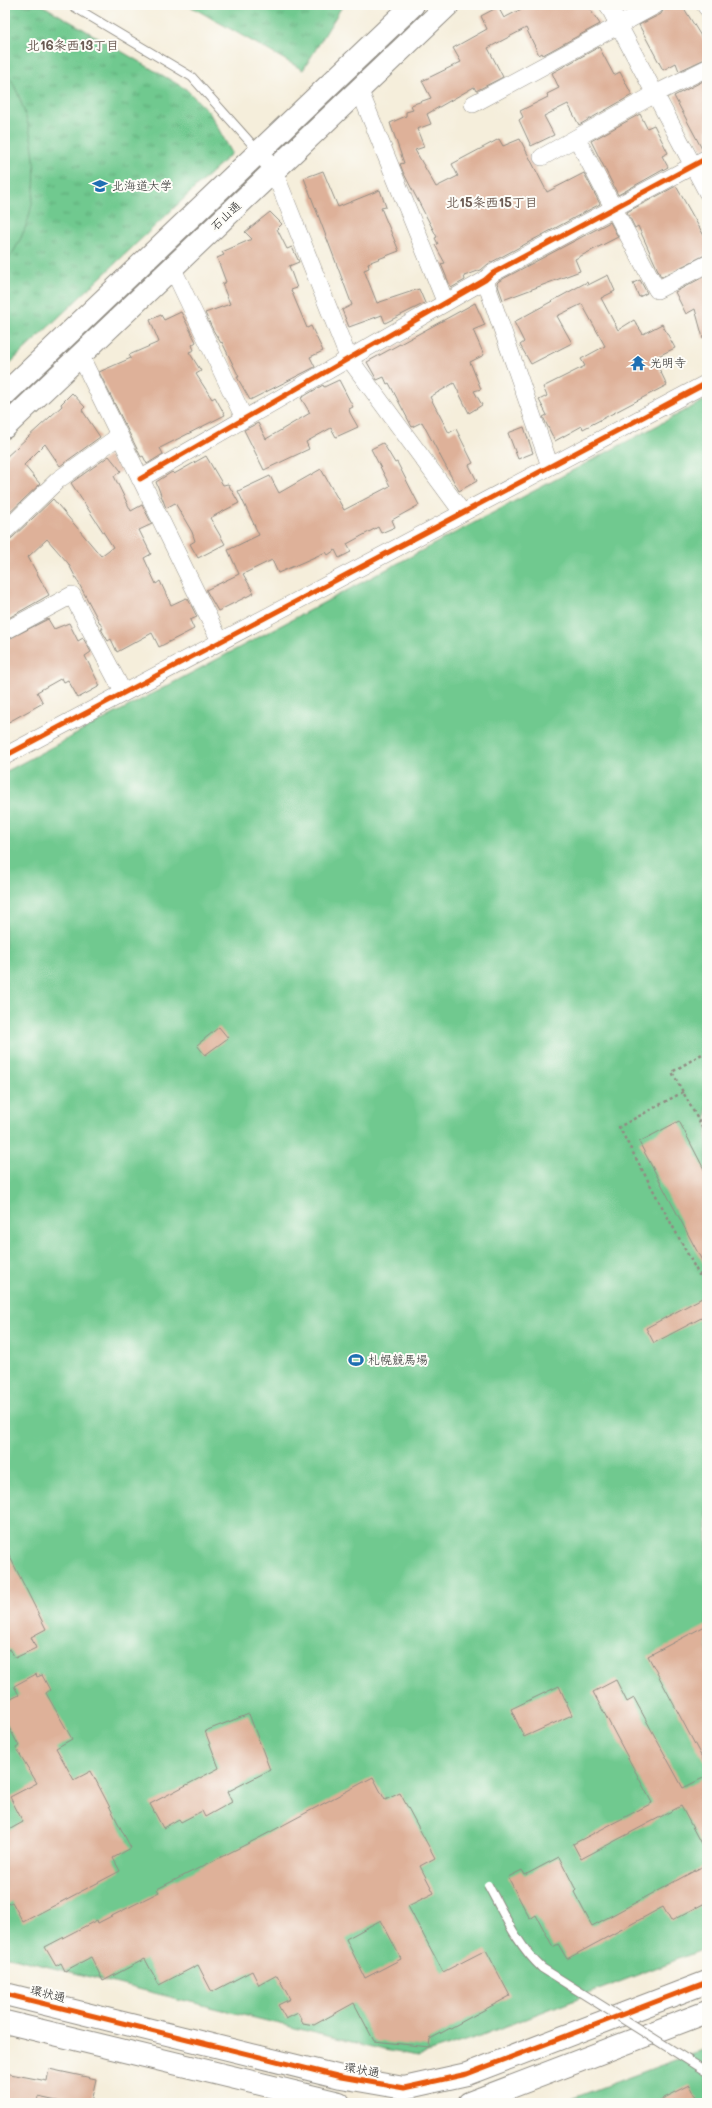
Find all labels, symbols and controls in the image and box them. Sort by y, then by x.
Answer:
district label: 北16条西13丁目 [27,36,119,53]
school or university icon: 北海道大学 [91,177,109,195]
place label: 北海道大学 [112,177,172,193]
district label: 北15条西15丁目 [446,193,538,210]
street label: 石山通 [207,197,244,233]
temple icon: 光明寺 [629,354,647,372]
place label: 光明寺 [650,354,686,370]
sports icon: 札幌競馬場 [347,1351,365,1369]
place label: 札幌競馬場 [368,1351,428,1367]
street label: 環状通 [29,1981,68,2005]
street label: 環状通 [343,2058,381,2080]

